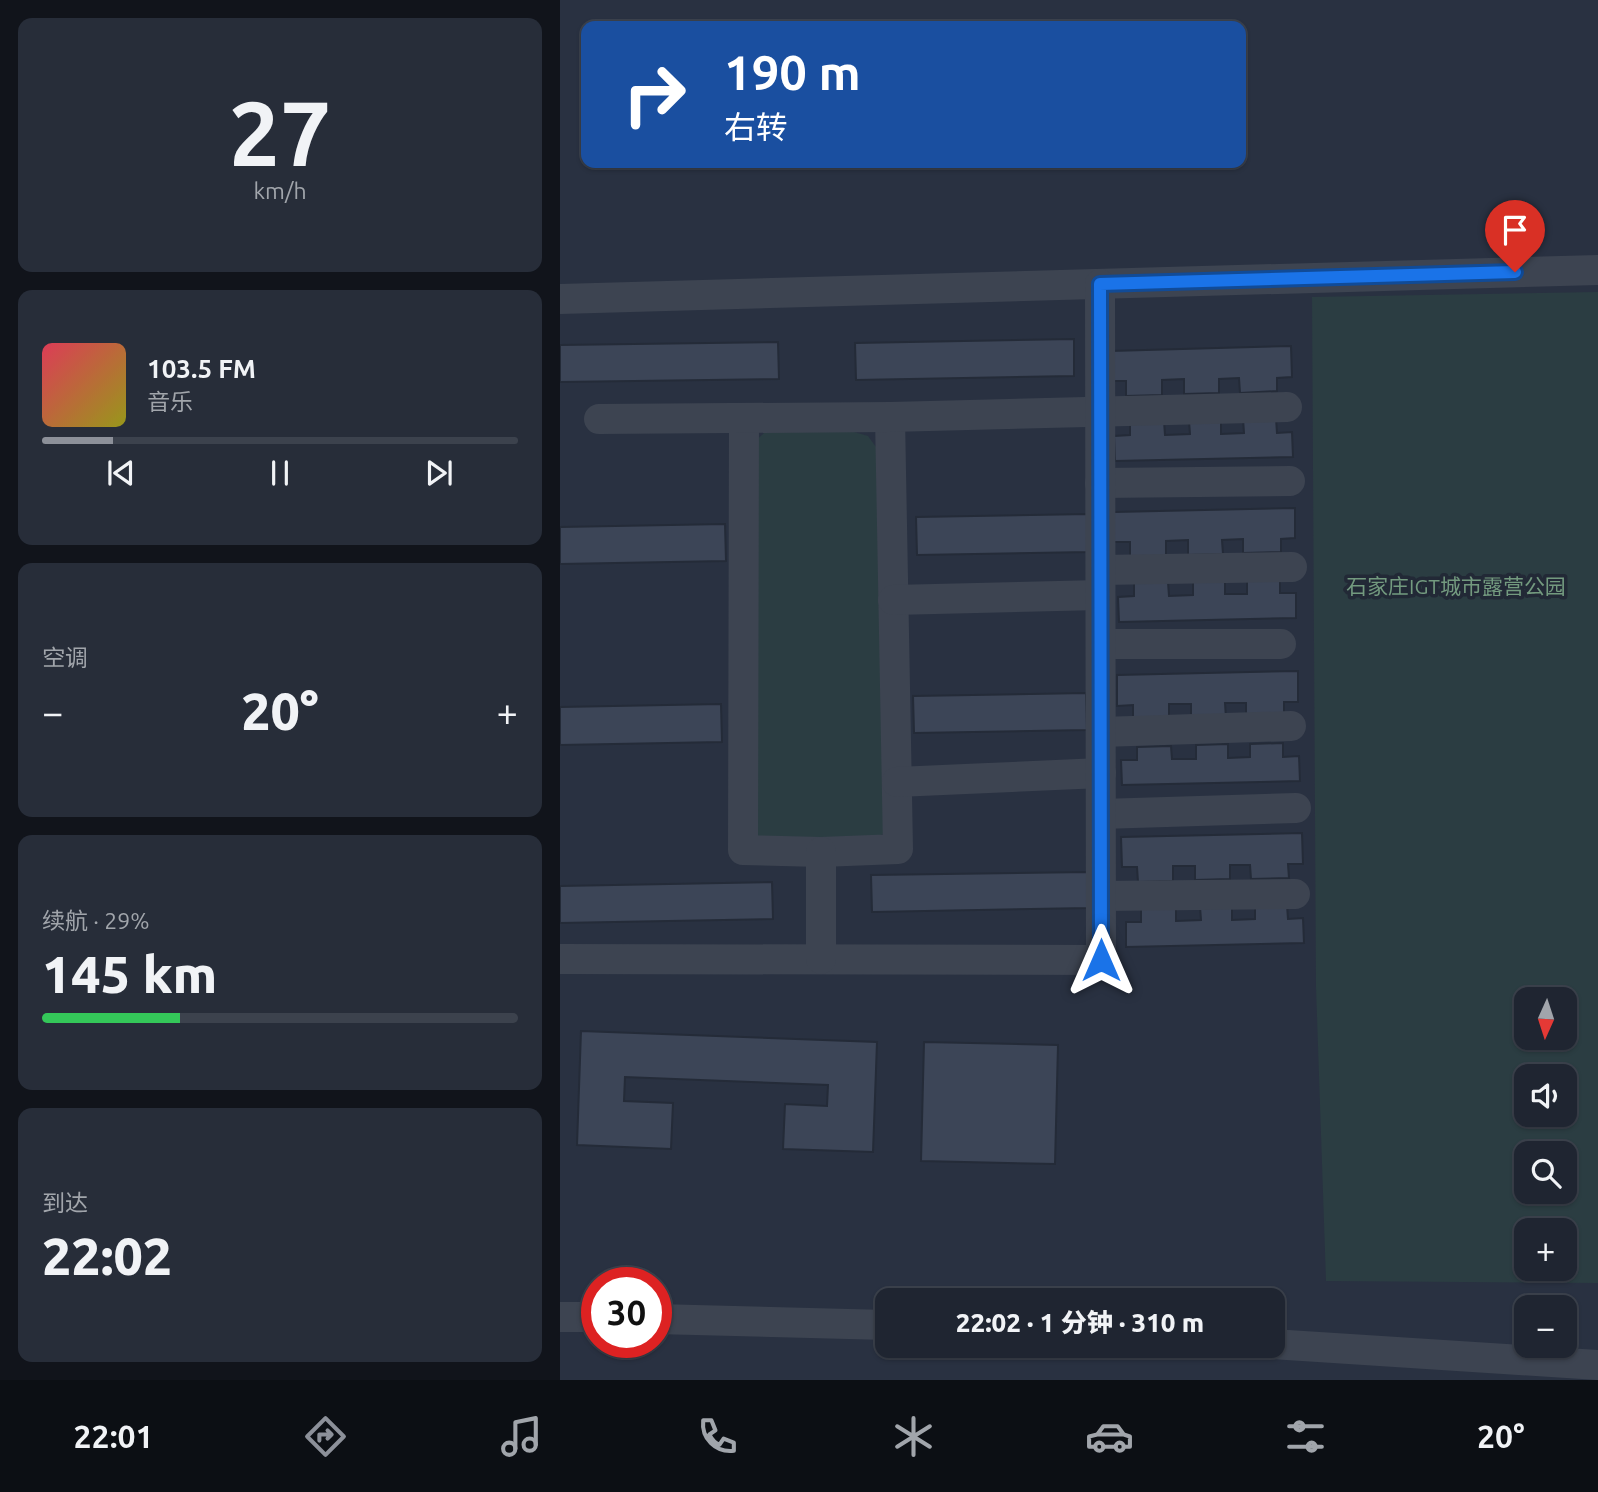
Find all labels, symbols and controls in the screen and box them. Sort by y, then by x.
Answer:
text: 190 m [724,44,861,99]
icon: right [609,49,700,140]
text: 27 [229,81,331,183]
text: 右转 [724,109,788,145]
text: km/h [253,178,307,203]
pin [1485,200,1545,272]
icon: arrive [1496,211,1534,249]
text: 103.5 FM [147,354,256,383]
text: 音乐 [147,389,193,414]
icon: previous [102,454,140,492]
icon: pause [261,454,299,492]
icon: next [420,454,458,492]
park label: 石家庄IGT城市露营公园 [1346,574,1566,598]
text: 空调 [42,645,88,670]
text: 20° [241,682,319,740]
text: − [42,691,63,733]
text: + [497,691,518,733]
text: 续航 · 29% [42,908,149,933]
position arrow [1064,923,1138,997]
text: 145 km [42,945,217,1003]
north arrow [1514,987,1577,1050]
map controls [1514,987,1577,1358]
button: sound [1514,1064,1577,1127]
button: search [1514,1141,1577,1204]
text: 到达 [42,1190,88,1215]
button: + [1514,1218,1577,1281]
text: 22:02 [42,1227,172,1285]
speed limit sign: 30 [581,1267,672,1358]
button: − [1514,1295,1577,1358]
text: 22:02 · 1 分钟 · 310 m [956,1308,1204,1337]
icon: directions [301,1412,350,1461]
icon: music [497,1412,546,1461]
icon: phone [693,1412,742,1461]
icon: climate [889,1412,938,1461]
icon: car [1085,1412,1134,1461]
icon: filters [1281,1412,1330,1461]
text: 22:01 [74,1418,154,1454]
text: 20° [1477,1418,1524,1454]

